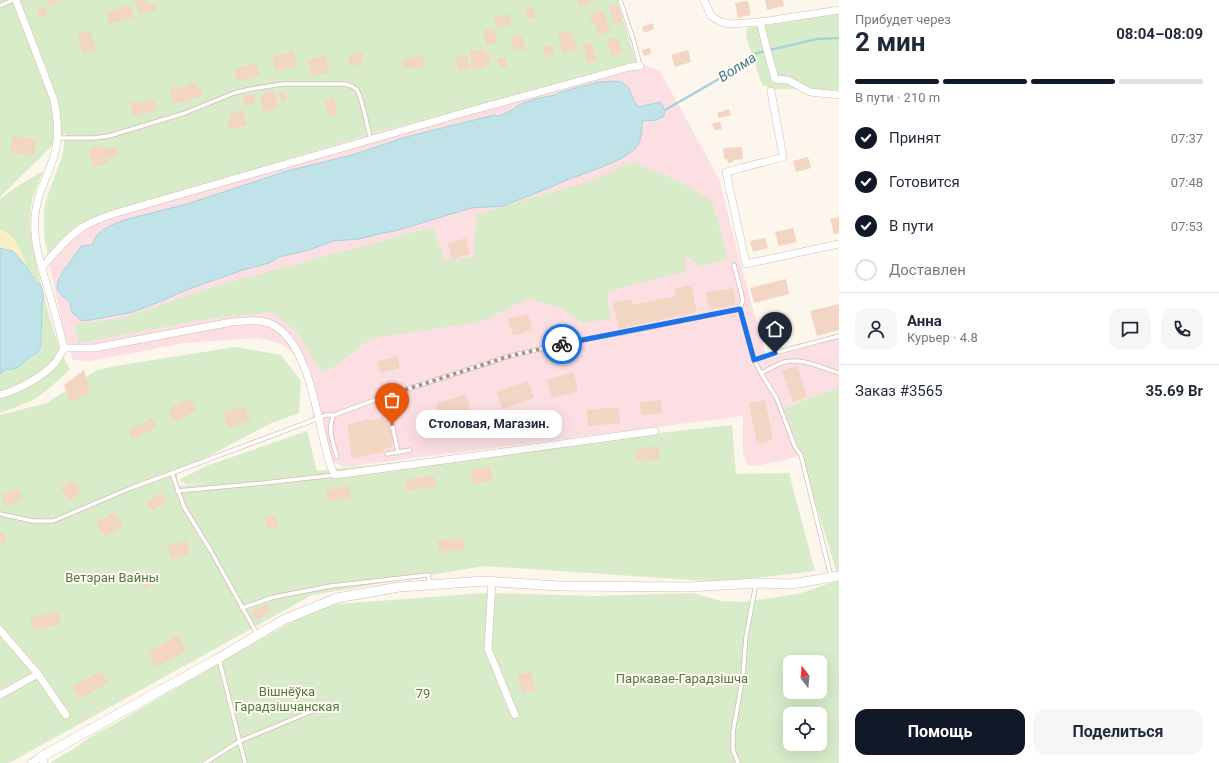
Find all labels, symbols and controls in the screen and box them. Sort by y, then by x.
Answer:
text: Прибудет через [855,12,951,27]
text: 08:04–08:09 [1116,25,1203,43]
text: 2 мин [855,27,926,57]
water label: Волма [715,49,759,85]
text: В пути · 210 m [855,90,940,105]
icon: check [855,127,877,149]
text: Принят [889,129,941,147]
text: 07:37 [1171,131,1203,146]
icon: check [855,171,877,193]
text: Готовится [889,173,960,191]
text: 07:48 [1171,175,1203,190]
icon: check [855,215,877,237]
text: В пути [889,217,934,235]
text: 07:53 [1171,219,1203,234]
text: Доставлен [889,261,966,279]
button: person [855,308,897,350]
button: chat [1109,308,1151,350]
button: phone [1161,308,1203,350]
pin [758,312,792,353]
text: Анна [907,312,942,330]
icon: home [764,318,786,340]
courier [542,324,582,364]
text: Курьер · 4.8 [907,330,978,345]
icon: bike [551,333,573,355]
text: Заказ #3565 [855,382,943,400]
text: 35.69 Br [1145,382,1203,400]
pin [375,383,409,424]
icon: bag [381,389,403,411]
callout: Столовая, Магазин. [416,410,562,438]
text: Столовая, Магазин. [429,416,549,431]
park label: Ветэран Вайны [65,570,159,585]
north arrow [783,655,827,699]
map controls [783,655,827,751]
park label: Паркавае-Гарадзішча [616,671,748,686]
park label: Вішнёўка Гарадзішчанская [234,684,340,714]
park label: 79 [416,686,430,701]
button: locate [783,707,827,751]
button: Помощь [855,709,1025,755]
button: Поделиться [1033,709,1203,755]

